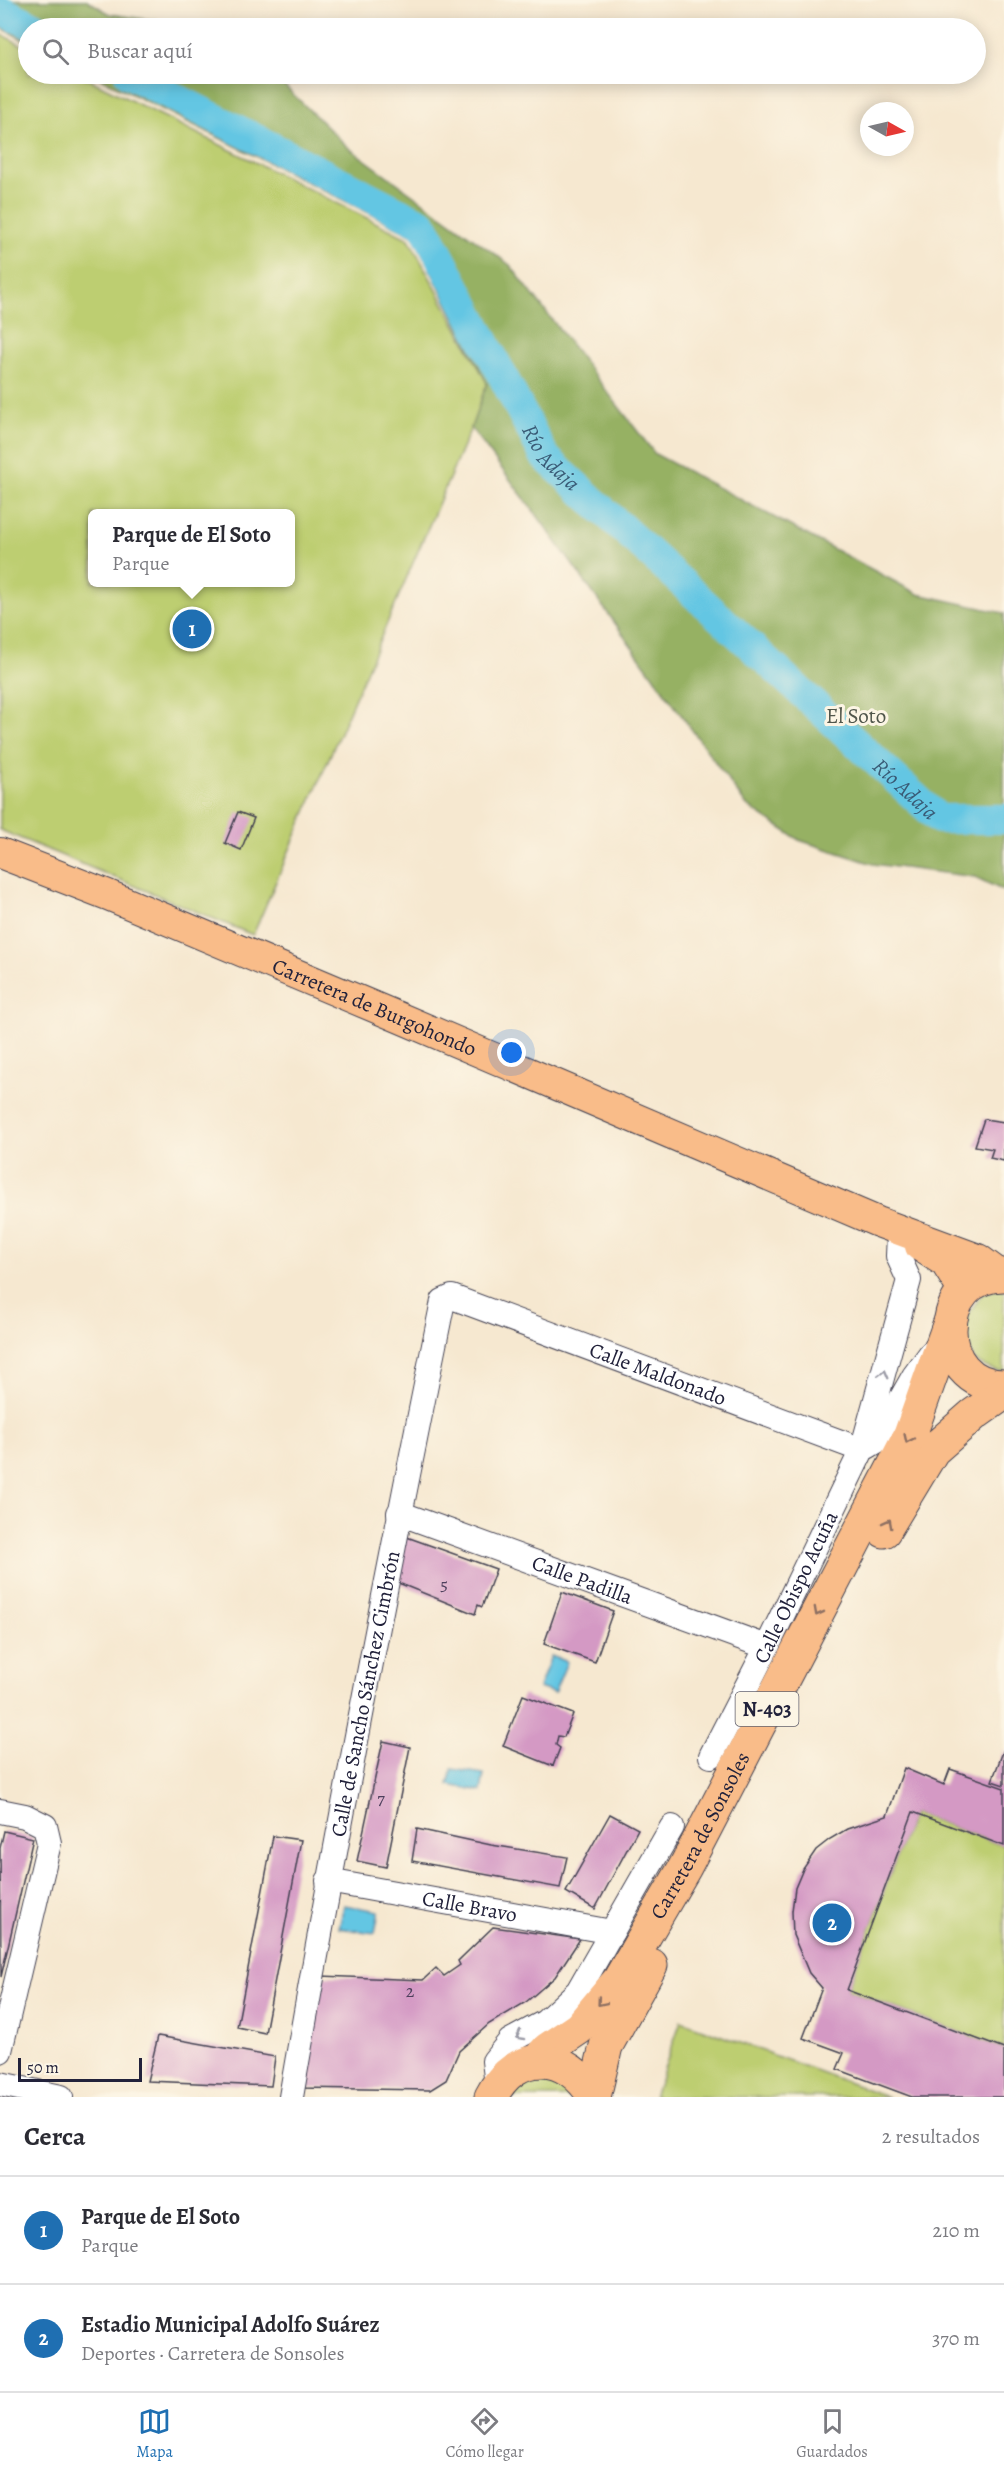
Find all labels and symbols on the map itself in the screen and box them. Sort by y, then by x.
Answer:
north arrow [860,102,914,156]
water label: Río Adaja [514,419,586,498]
pin: 1 [172,606,212,652]
park label: El Soto [826,702,886,730]
water label: Río Adaja [866,751,944,827]
street label: Carretera de Burgohondo [268,952,481,1063]
your location [497,1038,526,1067]
street label: Calle Maldonado [585,1336,730,1412]
one-way arrow [876,1369,889,1379]
one-way arrow [903,1432,915,1443]
street label: Calle Obispo Acuña [747,1506,845,1668]
one-way arrow [881,1519,893,1530]
street label: Calle de Sancho Sánchez Cimbrón [324,1548,406,1839]
street label: Calle Padilla [528,1549,637,1611]
house number: 5 [440,1572,448,1596]
one-way arrow [814,1606,825,1616]
road number: N-403 [736,1692,798,1726]
street label: Carretera de Sonsoles [644,1747,756,1924]
house number: 7 [377,1786,385,1810]
street label: Calle Bravo [420,1884,519,1929]
pin: 2 [812,1900,852,1946]
house number: 2 [406,1979,415,2003]
one-way arrow [597,1995,608,2006]
one-way arrow [516,2029,526,2040]
scale bar [18,2055,142,2082]

